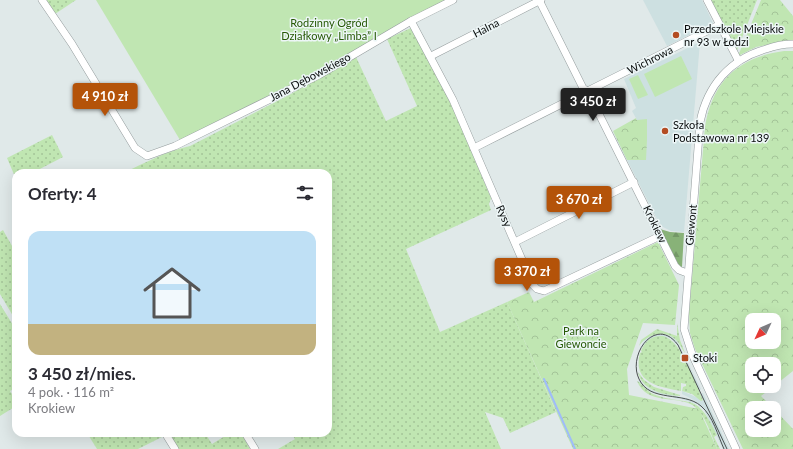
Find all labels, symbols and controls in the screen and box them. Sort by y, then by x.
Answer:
street label: Halna [470,15,501,40]
park label: Rodzinny Ogród Działkowy „Limba” I [281,16,377,42]
place label: Przedszkole Miejskie nr 93 w Łodzi [684,22,784,48]
marker: Przedszkole Miejskie nr 93 w Łodzi [671,30,681,40]
street label: Wichrowa [625,43,675,77]
street label: Jana Dębowskiego [267,50,353,103]
pin: 4 910 zł [64,83,146,117]
text: 4 910 zł [82,88,128,104]
pin: 3 450 zł [552,88,634,122]
text: 3 450 zł [570,93,616,109]
place label: Szkoła Podstawowa nr 139 [673,118,769,144]
marker: Szkoła Podstawowa nr 139 [660,126,670,136]
icon: filters [294,182,316,204]
text: Oferty: 4 [28,183,97,204]
pin: 3 670 zł [538,186,620,220]
text: 3 670 zł [556,191,602,207]
street label: Rysy [494,203,515,229]
street label: Krokiew [641,203,670,245]
street label: Giewont [682,204,699,246]
icon: home [136,257,208,329]
pin: 3 370 zł [486,258,568,292]
text: 3 370 zł [504,263,550,279]
north arrow [745,313,781,349]
map controls [745,313,781,437]
park label: Park na Giewoncie [555,324,607,350]
place label: Stoki [693,351,717,364]
marker: Stoki [680,353,690,363]
button: locate [745,357,781,393]
text: 3 450 zł/mies. [28,363,136,384]
text: 4 pok. · 116 m² [28,384,114,400]
text: Krokiew [28,400,75,416]
button: layers [745,401,781,437]

